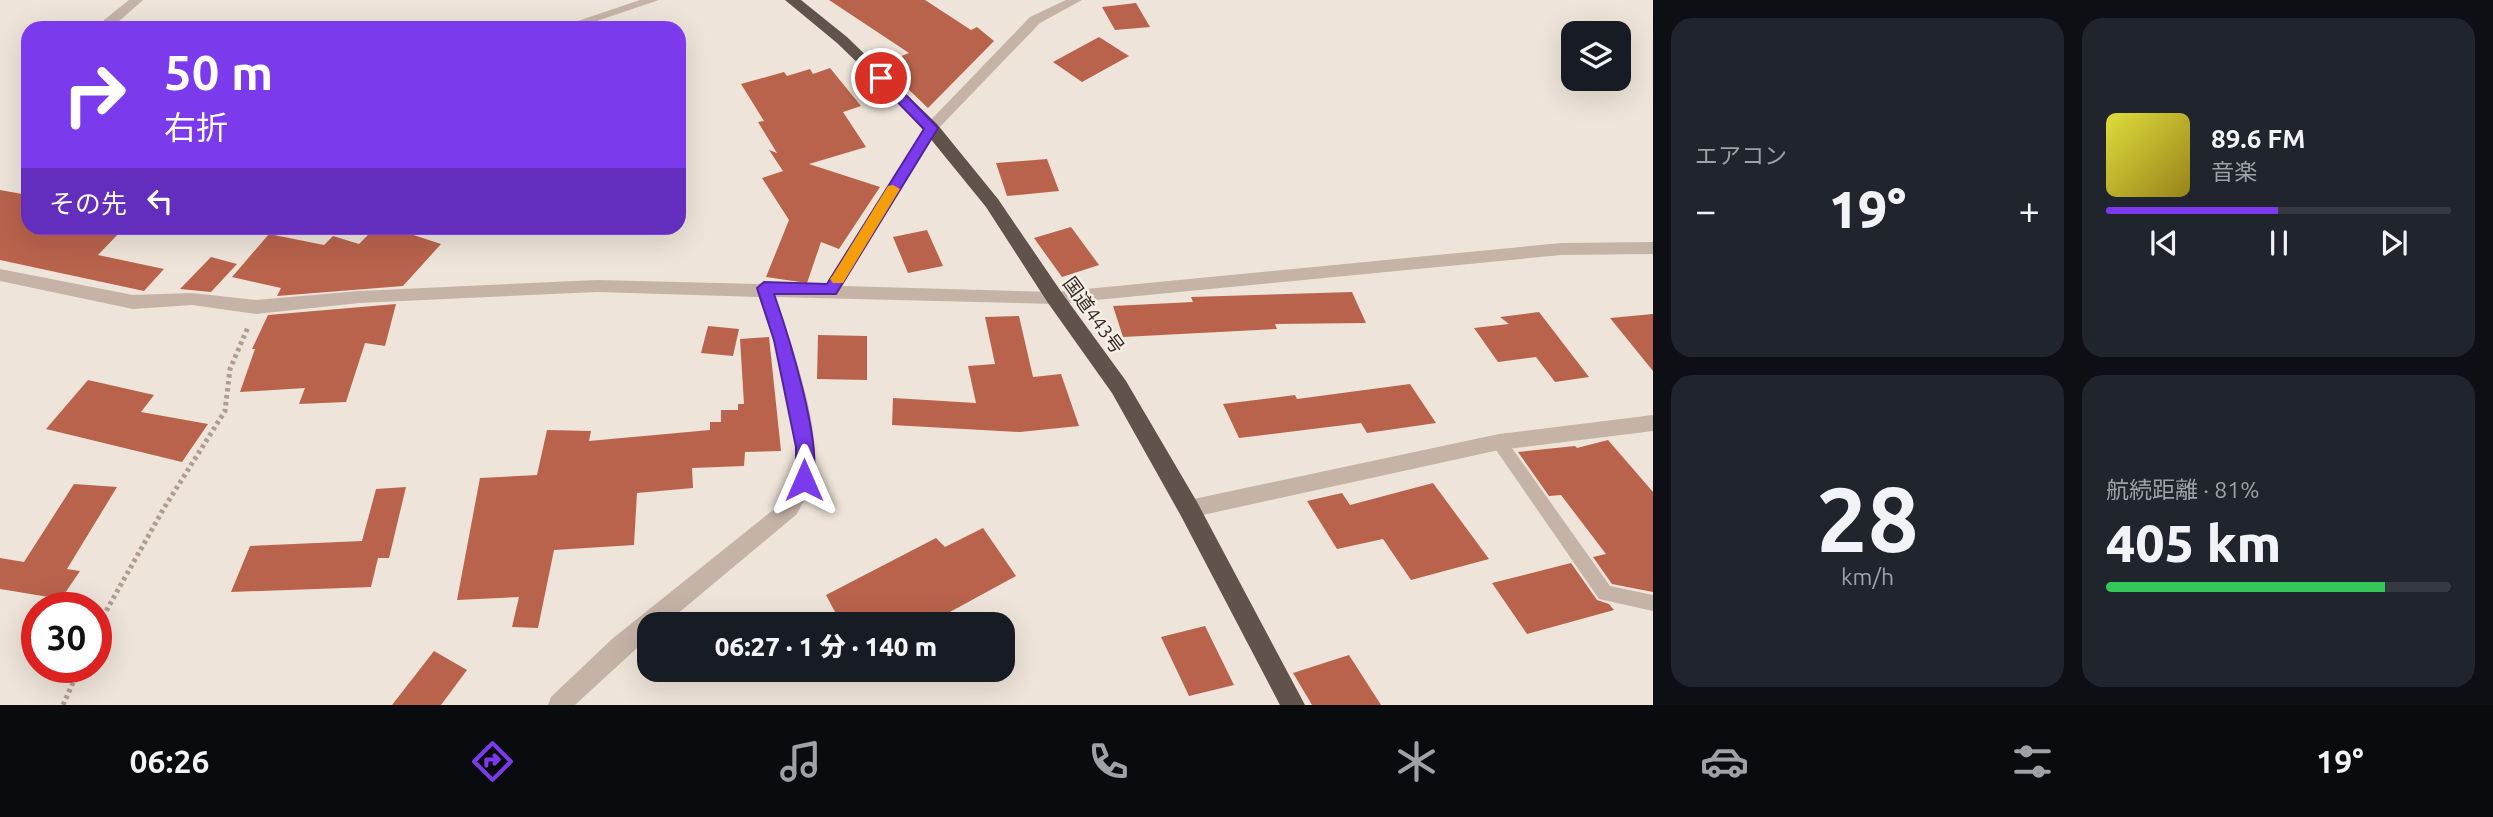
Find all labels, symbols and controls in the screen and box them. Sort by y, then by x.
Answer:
map controls [1561,21,1631,91]
button: layers [1561,21,1631,91]
text: 50 m [164,44,273,99]
pin [851,48,911,108]
icon: right [49,49,140,140]
icon: arrive [862,59,900,97]
text: 右折 [164,109,228,145]
text: 89.6 FM [2211,124,2305,153]
text: エアコン [1695,143,1787,168]
text: 音楽 [2211,159,2257,184]
text: 19° [1829,180,1906,238]
icon: left [141,182,179,220]
text: その先 [49,189,127,218]
text: − [1695,189,1716,231]
text: + [2019,189,2040,231]
icon: previous [2145,224,2183,262]
icon: pause [2260,224,2298,262]
icon: next [2375,224,2413,262]
street label: 国道443号 [1059,272,1129,358]
position arrow [767,443,841,517]
text: 28 [1816,467,1919,569]
text: 航続距離 · 81% [2106,477,2259,502]
text: 405 km [2106,514,2281,572]
text: km/h [1841,564,1894,589]
speed limit sign: 30 [21,592,112,683]
text: 06:27 · 1 分 · 140 m [715,632,937,661]
icon: directions [468,737,517,786]
icon: music [776,737,825,786]
icon: phone [1084,737,1133,786]
icon: climate [1392,737,1441,786]
icon: car [1700,737,1749,786]
icon: filters [2008,737,2057,786]
text: 06:26 [129,743,210,779]
text: 19° [2316,743,2364,779]

